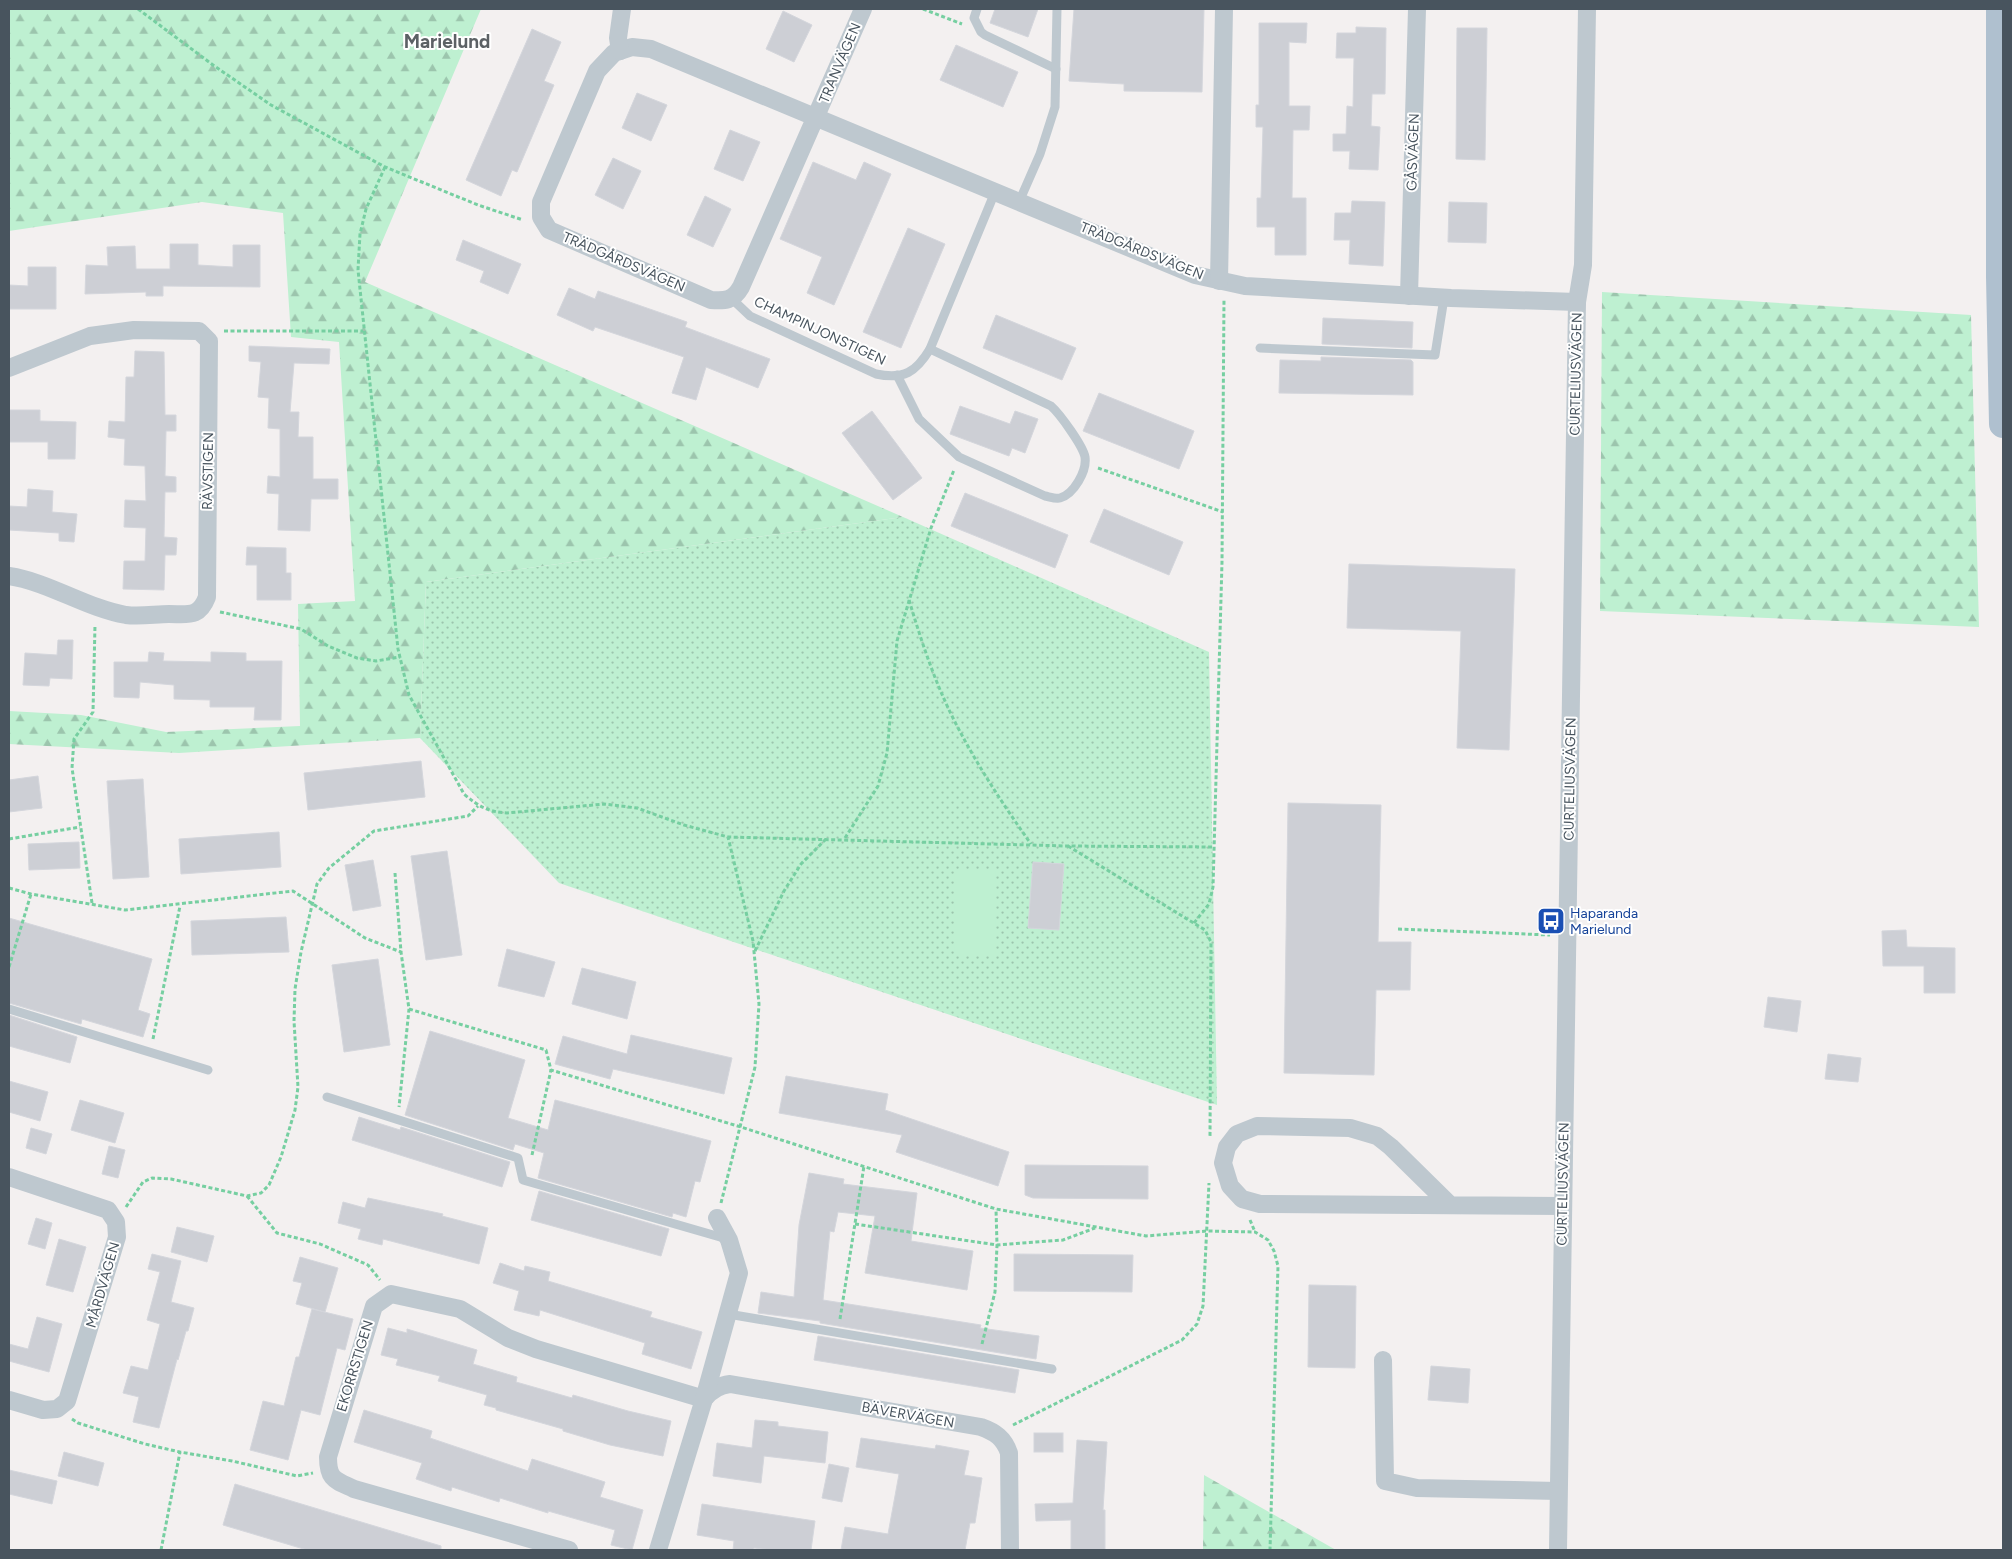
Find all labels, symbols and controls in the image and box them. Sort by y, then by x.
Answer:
street label: TRANVÄGEN [815,20,865,106]
district label: Marielund [404,30,490,53]
street label: GÅSVÄGEN [1403,113,1423,191]
street label: TRÄDGÅRDSVÄGEN [1078,218,1206,284]
street label: TRÄDGÅRDSVÄGEN [560,228,688,296]
street label: CHAMPINJONSTIGEN [751,293,889,369]
street label: CURTELIUSVÄGEN [1566,312,1586,436]
street label: RÄVSTIGEN [199,432,217,510]
street label: CURTELIUSVÄGEN [1560,717,1580,841]
place label: Haparanda Marielund [1570,905,1638,938]
bus stop icon: Haparanda Marielund [1536,906,1566,936]
street label: CURTELIUSVÄGEN [1553,1122,1573,1246]
street label: MÅRDVÄGEN [83,1240,123,1330]
street label: EKORRSTIGEN [333,1318,377,1414]
street label: BÄVERVÄGEN [860,1398,956,1432]

